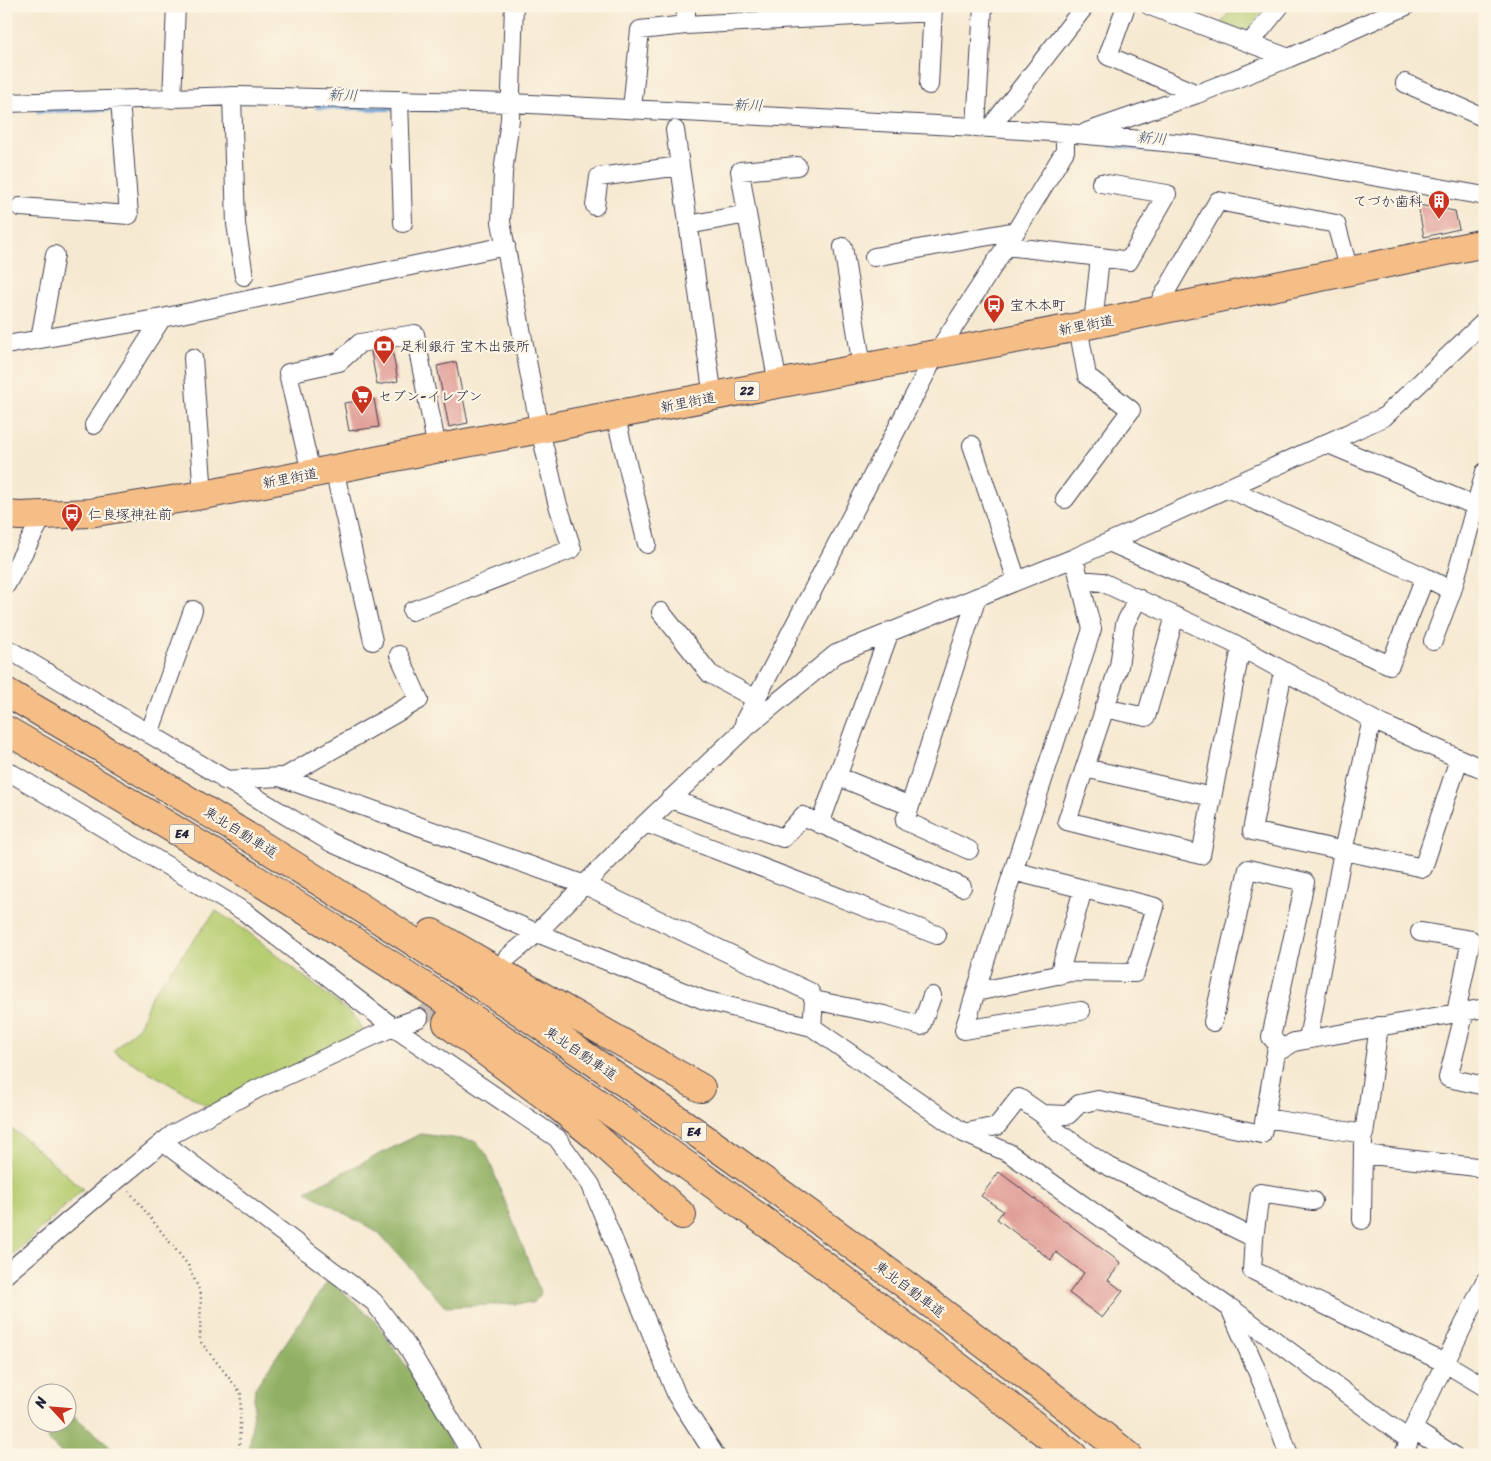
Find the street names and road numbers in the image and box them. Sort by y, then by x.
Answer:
street label: 新里街道 [1056,308,1116,343]
road number: 22 [734,382,760,401]
street label: 新里街道 [658,385,718,420]
street label: 新里街道 [260,461,320,496]
street label: 東北自動車道 [198,800,283,865]
road number: E4 [170,824,194,844]
street label: 東北自動車道 [539,1020,623,1087]
road number: E4 [682,1122,706,1142]
street label: 東北自動車道 [869,1254,951,1325]

